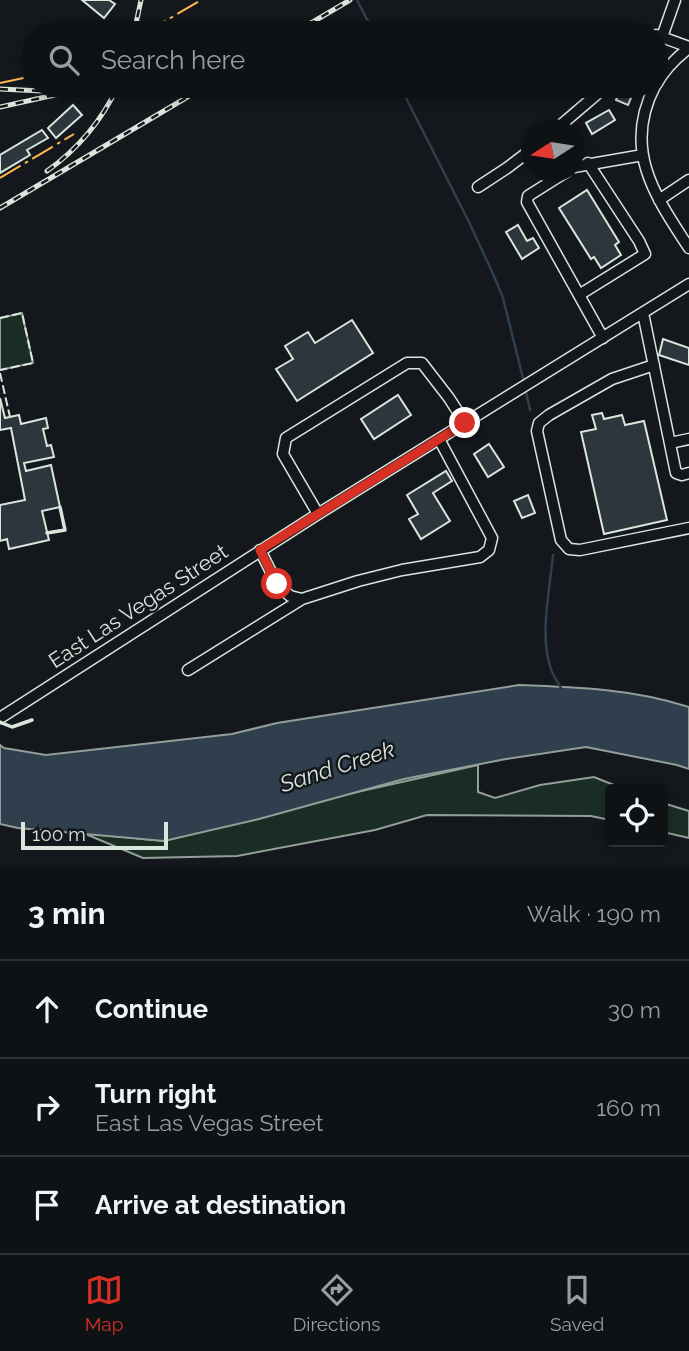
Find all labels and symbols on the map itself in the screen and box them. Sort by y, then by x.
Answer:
north arrow [521,119,584,182]
route end [449,407,480,438]
street label: East Las Vegas Street [44,539,232,673]
route start [261,568,292,599]
water label: Sand Creek [275,735,398,798]
scale bar [21,819,168,851]

